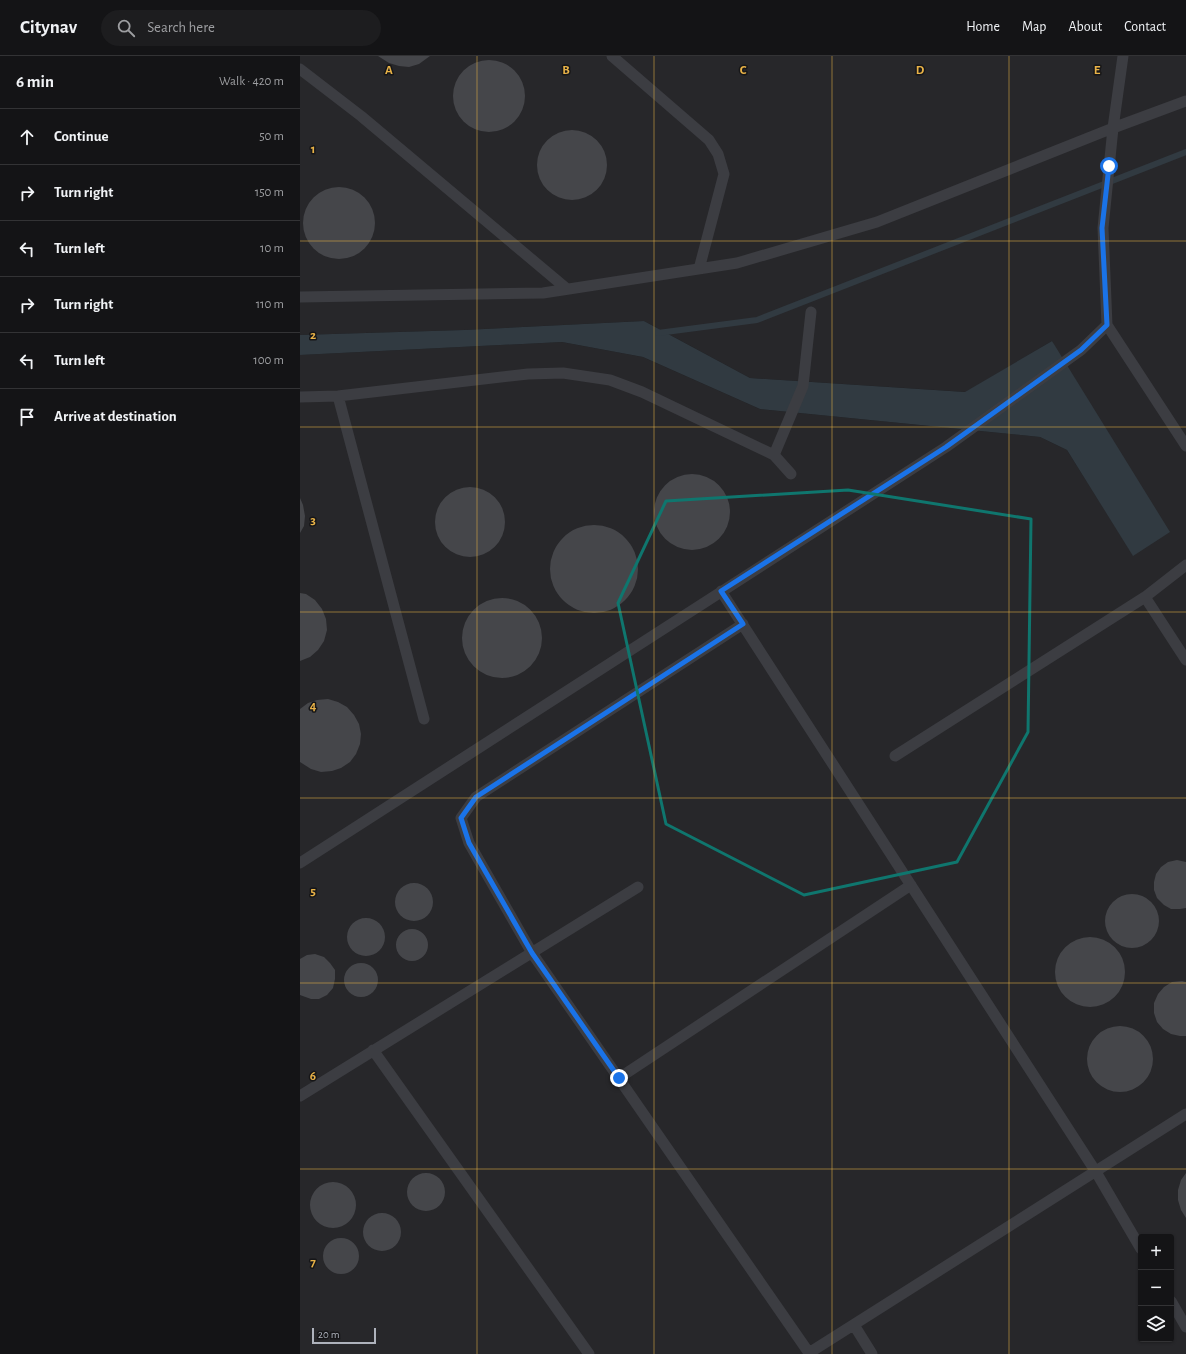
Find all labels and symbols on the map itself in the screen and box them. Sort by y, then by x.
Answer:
text: A [385,64,393,77]
text: B [562,64,570,77]
text: C [740,64,747,77]
text: D [916,64,925,77]
text: E [1094,64,1101,77]
text: 1 [311,143,315,156]
route start [1100,157,1118,175]
text: 2 [310,329,316,342]
text: 3 [310,514,316,527]
text: 4 [310,700,317,713]
text: 5 [310,885,316,898]
route end [610,1069,628,1087]
text: 6 [310,1070,316,1083]
text: 7 [310,1256,316,1269]
scale bar [312,1326,376,1345]

